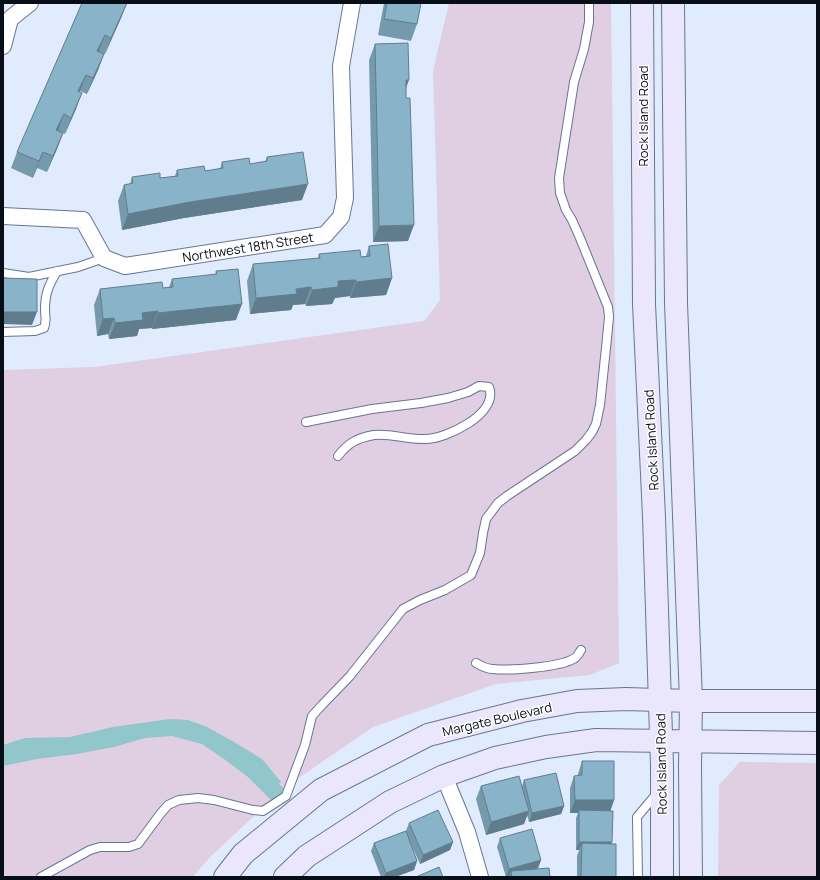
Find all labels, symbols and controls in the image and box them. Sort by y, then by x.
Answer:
street label: Rock Island Road [634,65,652,167]
street label: Northwest 18th Street [181,228,315,266]
street label: Rock Island Road [639,389,663,491]
street label: Margate Boulevard [440,698,554,740]
street label: Rock Island Road [651,713,671,815]

